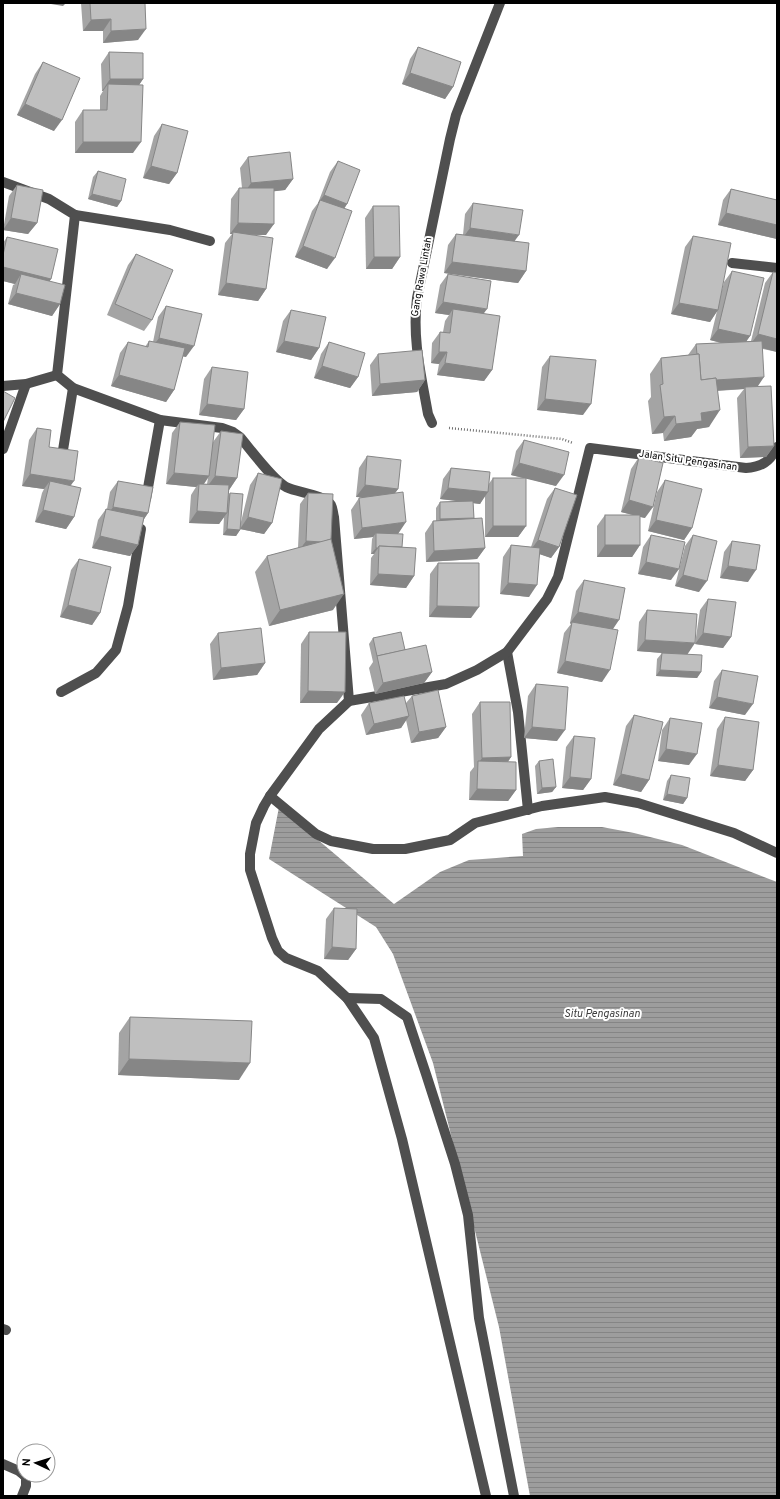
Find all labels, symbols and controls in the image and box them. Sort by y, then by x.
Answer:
street label: Gang Rawa Lintah [409,236,435,318]
street label: Jalan Situ Pengasinan [638,448,738,474]
water label: Situ Pengasinan [564,1007,640,1021]
north arrow [16,1443,56,1483]
text: N [20,1458,34,1467]

